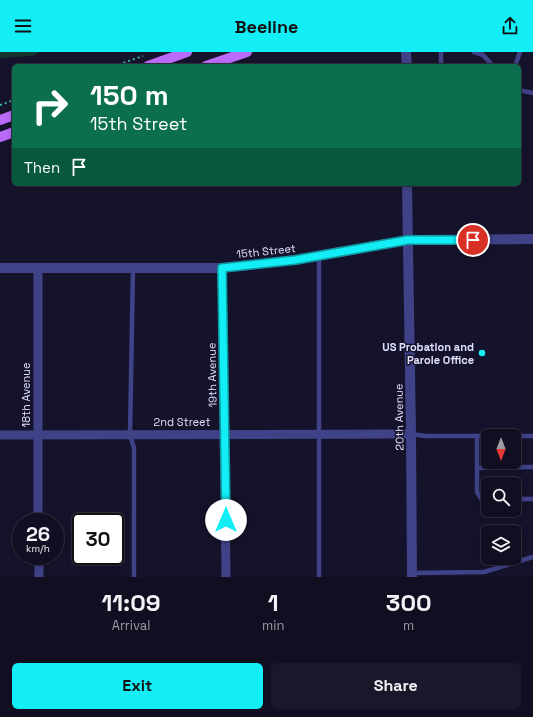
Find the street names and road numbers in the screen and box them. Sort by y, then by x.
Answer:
street label: 15th Street [236,241,296,261]
street label: 19th Avenue [204,343,220,407]
street label: 18th Avenue [19,363,33,427]
street label: 20th Avenue [391,383,407,451]
street label: 2nd Street [154,415,210,429]

